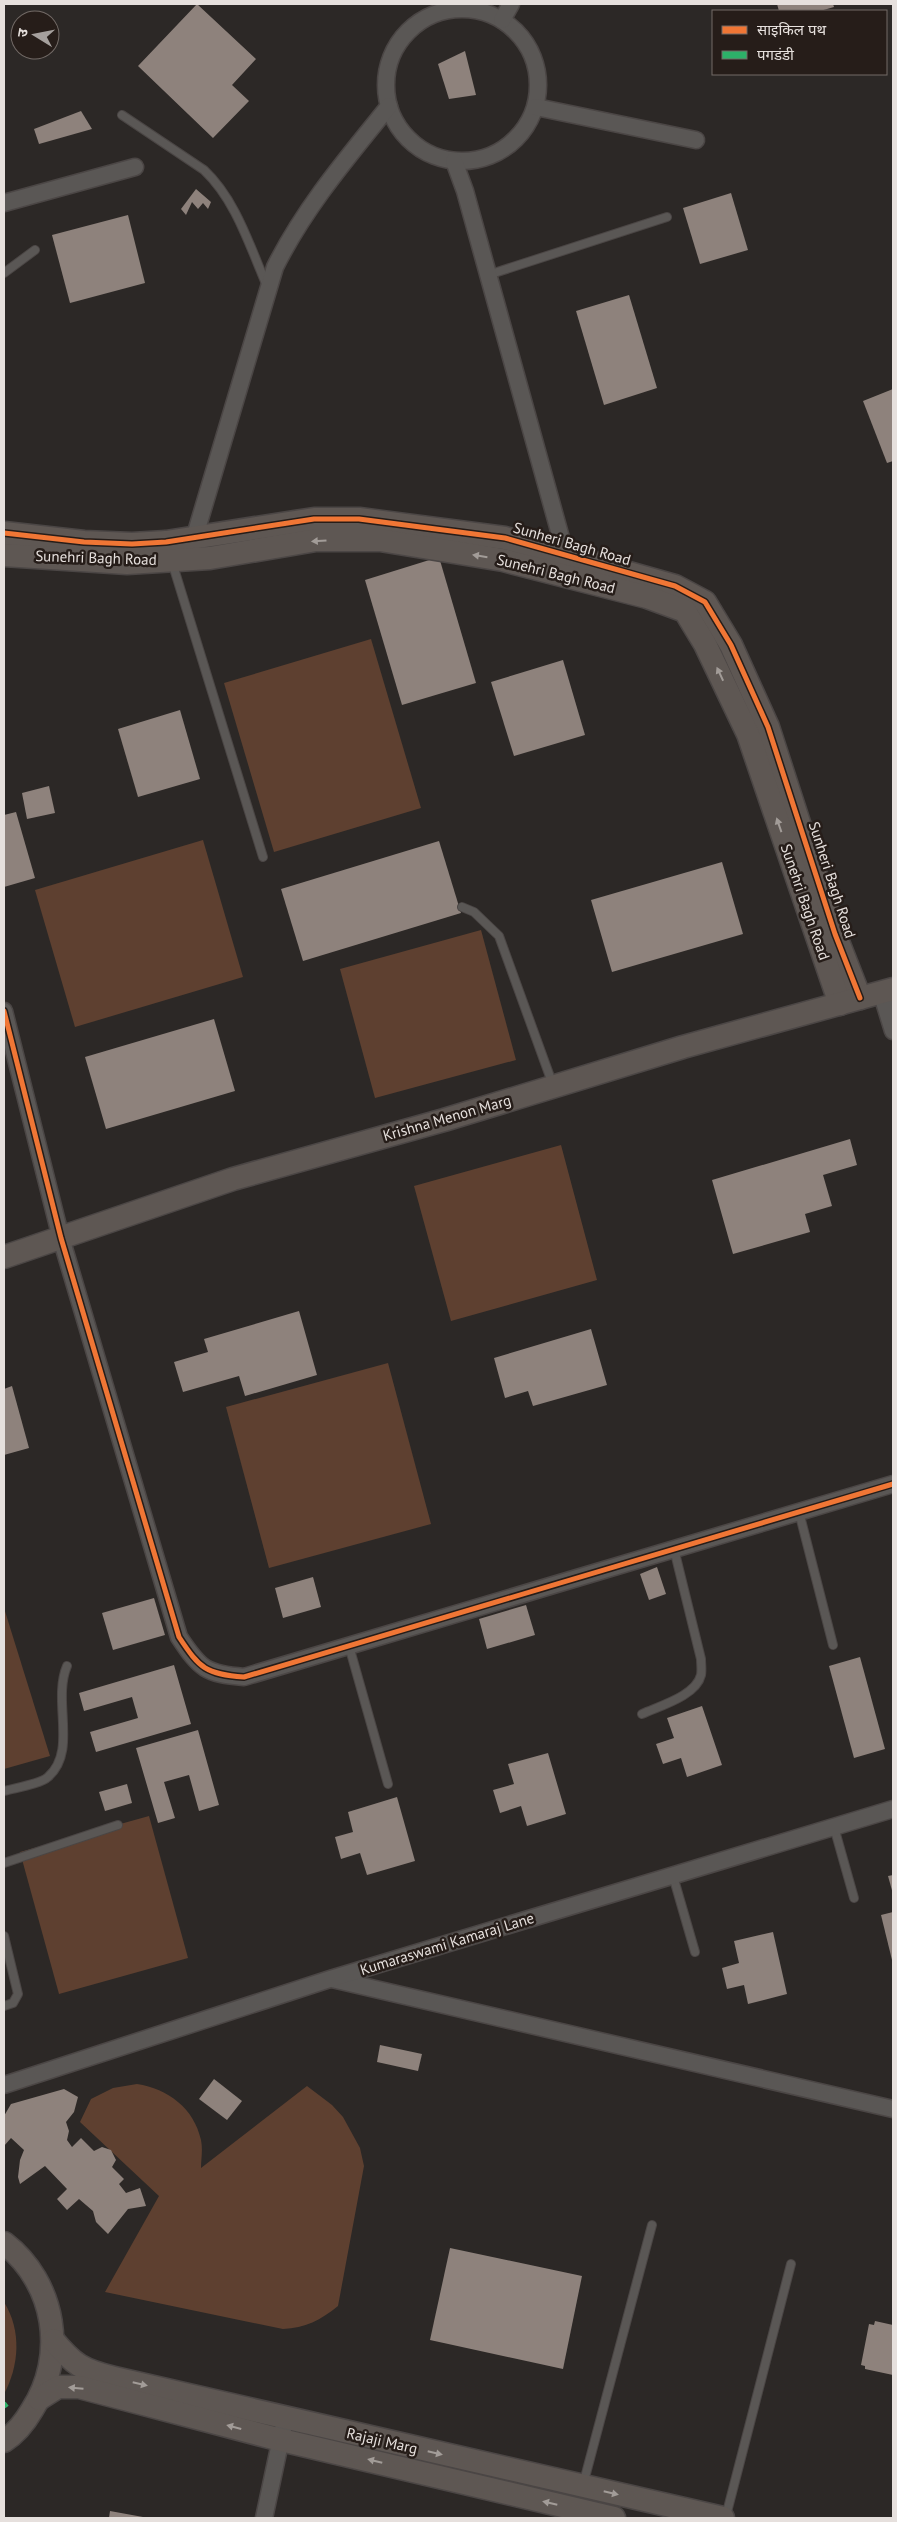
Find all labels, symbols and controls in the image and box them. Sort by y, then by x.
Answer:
north arrow [10,10,60,60]
legend [712,10,887,75]
text: साइकिल पथ [757,20,826,39]
text: उ [13,26,32,38]
text: पगडंडी [757,45,795,64]
street label: Sunheri Bagh Road [511,518,633,569]
one-way arrow [310,537,326,545]
street label: Sunehri Bagh Road [35,546,157,569]
street label: Sunehri Bagh Road [495,550,617,597]
one-way arrow [471,552,487,560]
one-way arrow [715,667,723,681]
one-way arrow [775,817,783,832]
street label: Sunheri Bagh Road [805,819,860,941]
street label: Sunehri Bagh Road [777,841,834,962]
street label: Krishna Menon Marg [381,1090,513,1145]
street label: Kumaraswami Kamaraj Lane [358,1908,536,1979]
one-way arrow [132,2380,147,2388]
one-way arrow [68,2384,84,2392]
one-way arrow [226,2423,242,2431]
street label: Rajaji Marg [345,2423,419,2458]
one-way arrow [428,2449,443,2457]
one-way arrow [367,2457,382,2465]
one-way arrow [603,2489,618,2497]
one-way arrow [542,2499,557,2507]

